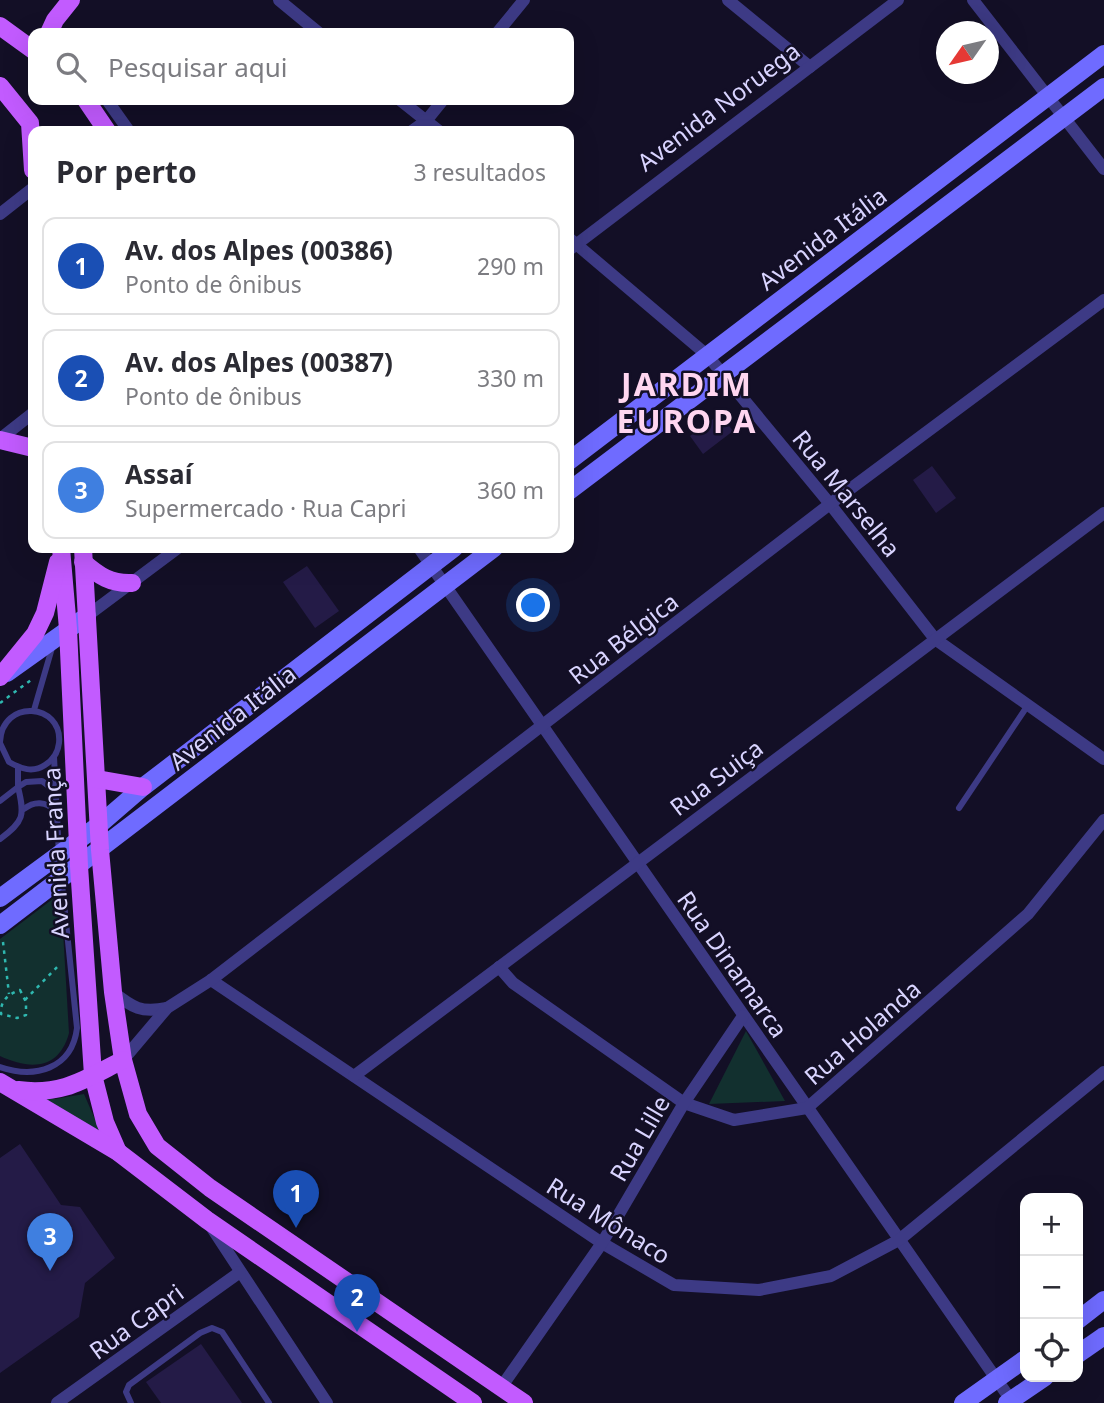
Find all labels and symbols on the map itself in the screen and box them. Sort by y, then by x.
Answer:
north arrow [936,21,999,84]
street label: Avenida Noruega [630,34,806,178]
street label: Avenida Itália [751,179,893,297]
district label: JARDIM EUROPA [617,362,757,442]
street label: Rua Marselha [786,423,908,563]
street label: Rua Bélgica [561,585,685,691]
your location [516,588,550,622]
street label: Avenida Itália [162,657,302,777]
street label: Rua Suiça [663,731,769,823]
street label: Avenida França [34,766,76,940]
street label: Rua Dinamarca [670,884,796,1044]
street label: Rua Holanda [797,972,927,1092]
street label: Rua Lille [601,1089,677,1187]
street label: Rua Mônaco [541,1169,677,1271]
pin: 1 [273,1170,319,1228]
pin: 3 [27,1213,73,1271]
pin: 2 [334,1274,380,1332]
street label: Rua Capri [82,1276,190,1366]

